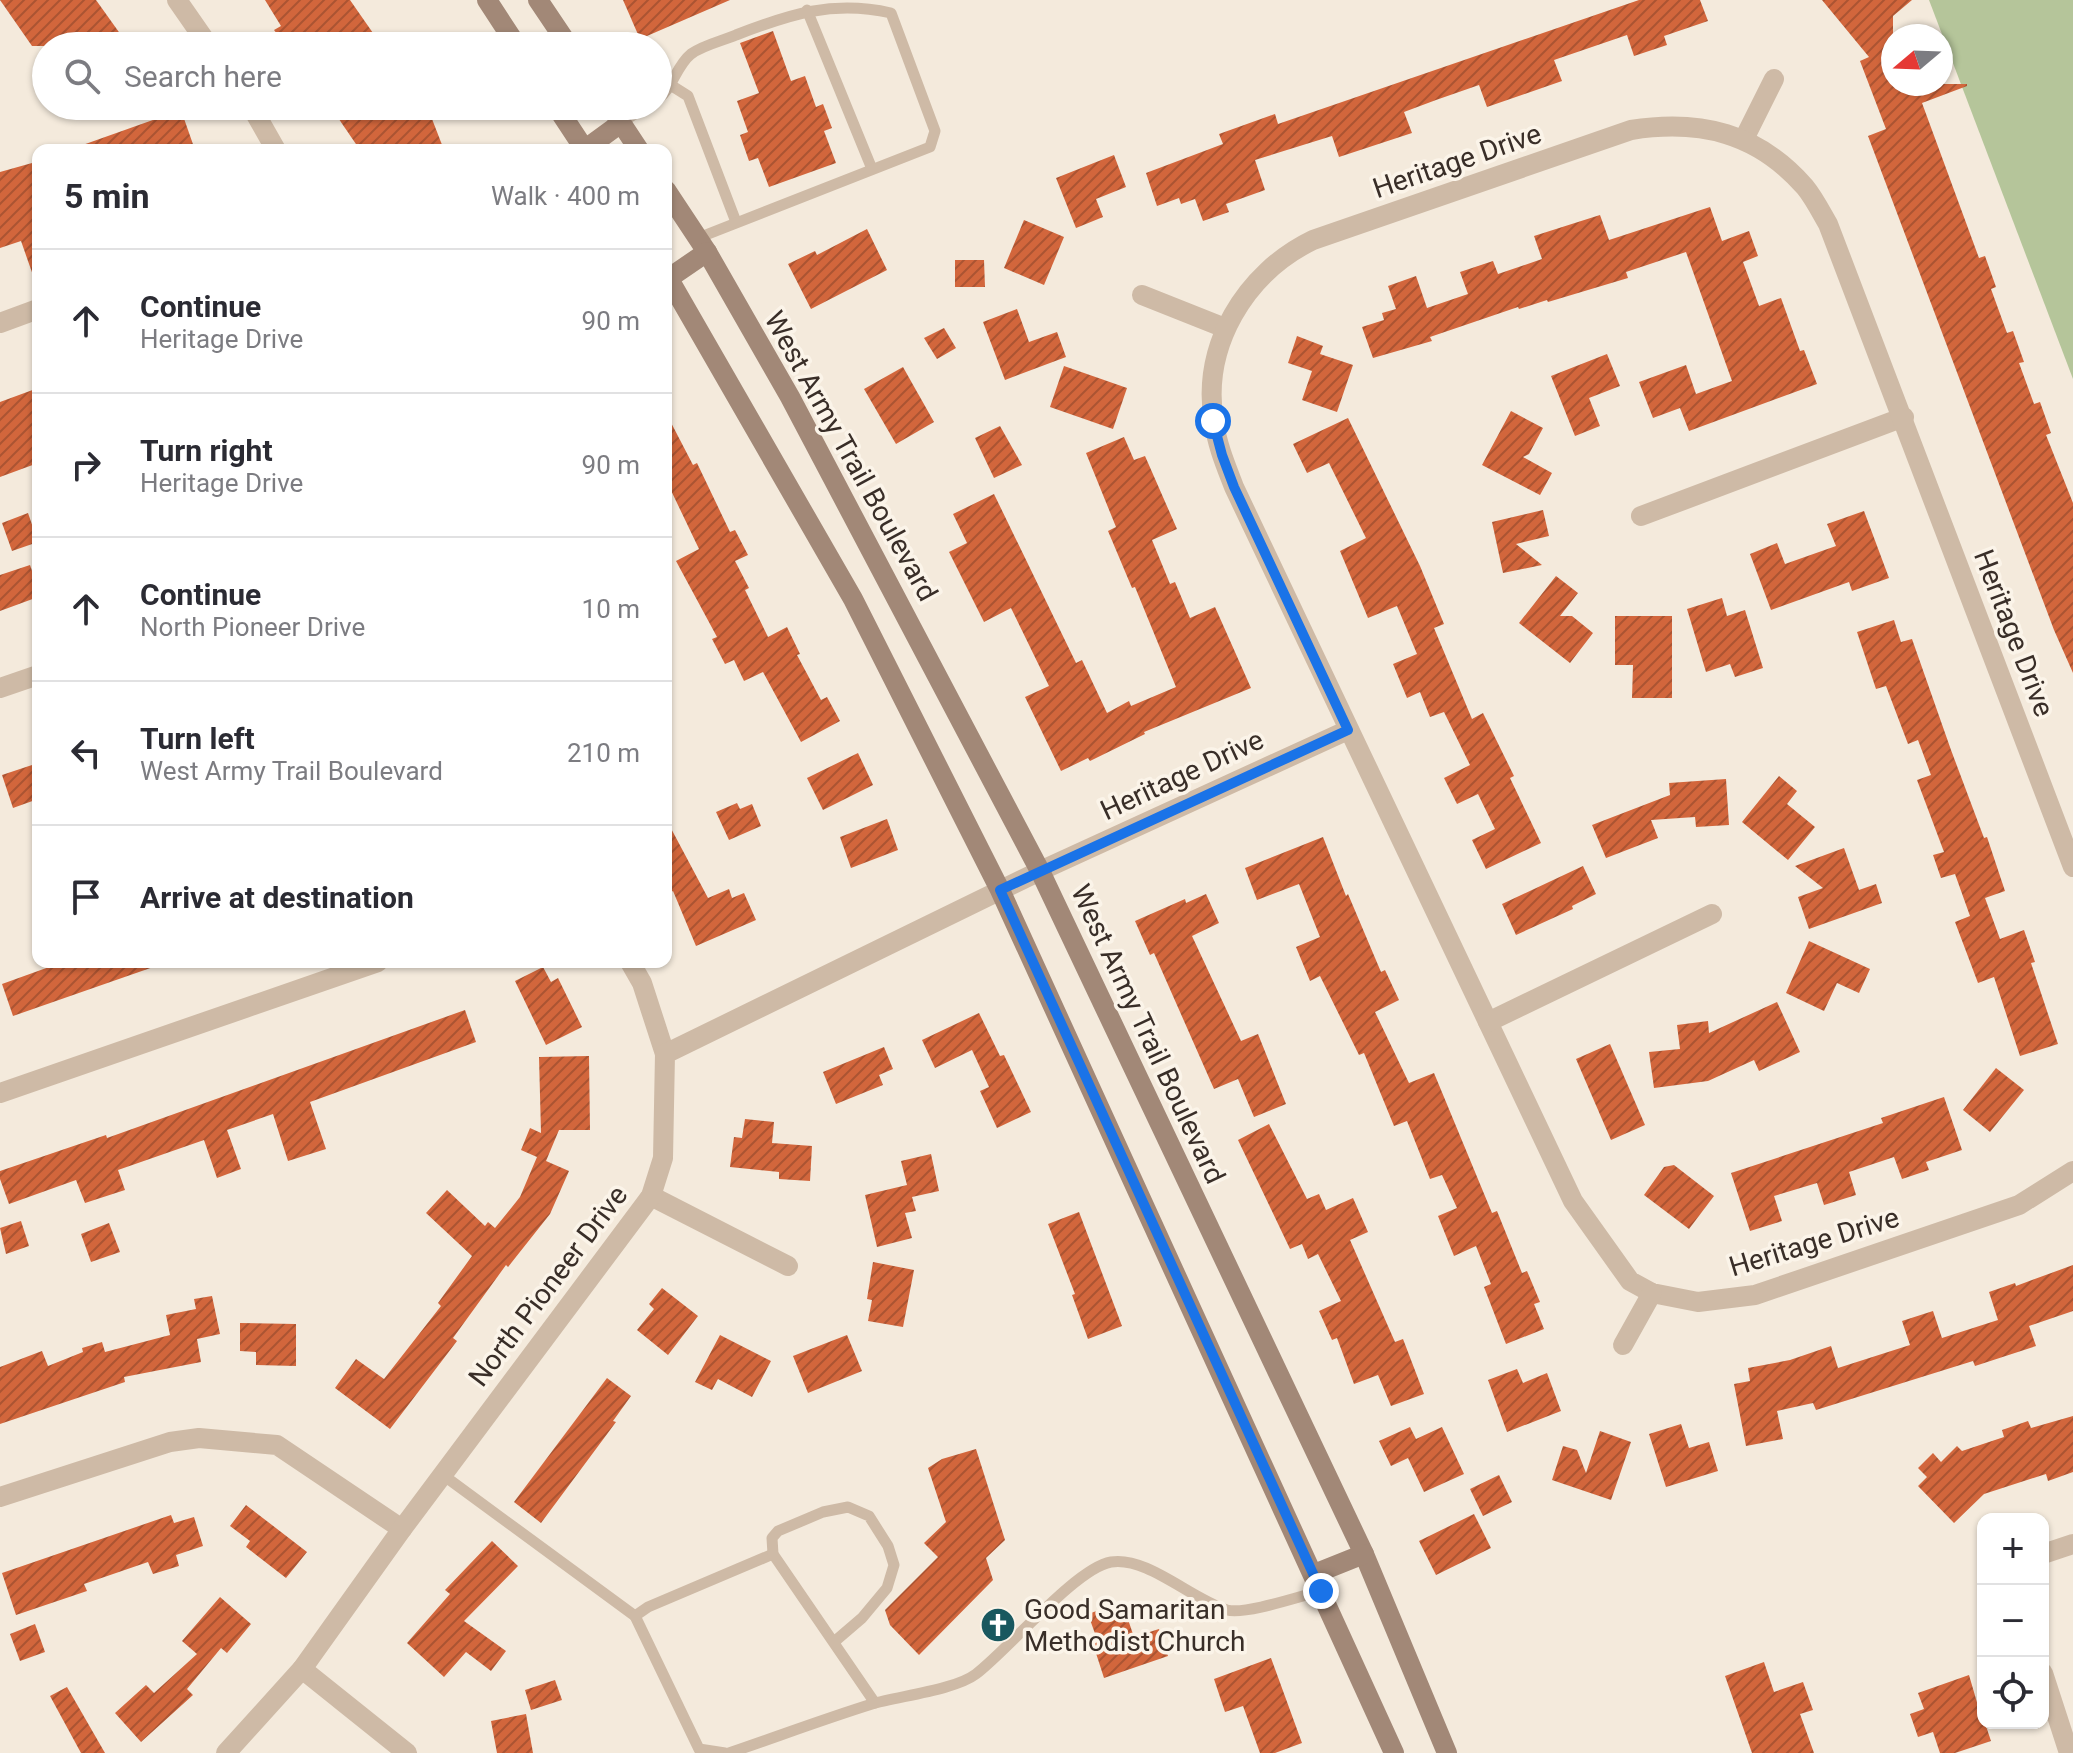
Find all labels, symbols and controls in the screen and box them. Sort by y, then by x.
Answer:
north arrow [1881,24,1953,96]
search box [32,32,672,120]
icon: search [60,54,104,98]
text: Search here [124,59,282,94]
street label: Heritage Drive [1368,117,1546,205]
text: 5 min [64,176,149,216]
text: Walk · 400 m [491,181,640,211]
text: Continue [140,289,261,324]
icon: ahead [64,299,108,343]
street label: West Army Trail Boulevard [758,305,944,607]
text: 90 m [582,306,640,336]
text: Heritage Drive [140,324,303,354]
route start [1195,403,1231,439]
text: Turn right [140,433,273,468]
icon: right [64,443,108,487]
text: 90 m [582,450,640,480]
text: Heritage Drive [140,468,303,498]
street label: Heritage Drive [1967,545,2061,721]
text: Continue [140,577,261,612]
icon: ahead [64,587,108,631]
text: 10 m [582,594,640,624]
text: North Pioneer Drive [140,612,365,642]
text: Turn left [140,721,255,756]
street label: Heritage Drive [1095,723,1269,827]
icon: left [64,731,108,775]
text: 210 m [567,738,640,768]
text: West Army Trail Boulevard [140,756,443,786]
icon: arrive [64,875,108,919]
street label: West Army Trail Boulevard [1064,879,1232,1189]
text: Arrive at destination [140,880,414,915]
street label: North Pioneer Drive [462,1179,634,1393]
street label: Heritage Drive [1725,1201,1903,1283]
map controls [1977,1513,2049,1729]
button: + [1977,1513,2049,1585]
route end [1303,1573,1339,1609]
button: − [1977,1585,2049,1657]
place label: Good Samaritan Methodist Church [1024,1593,1245,1658]
church icon: Good Samaritan Methodist Church [979,1606,1017,1644]
button: locate [1977,1657,2049,1729]

